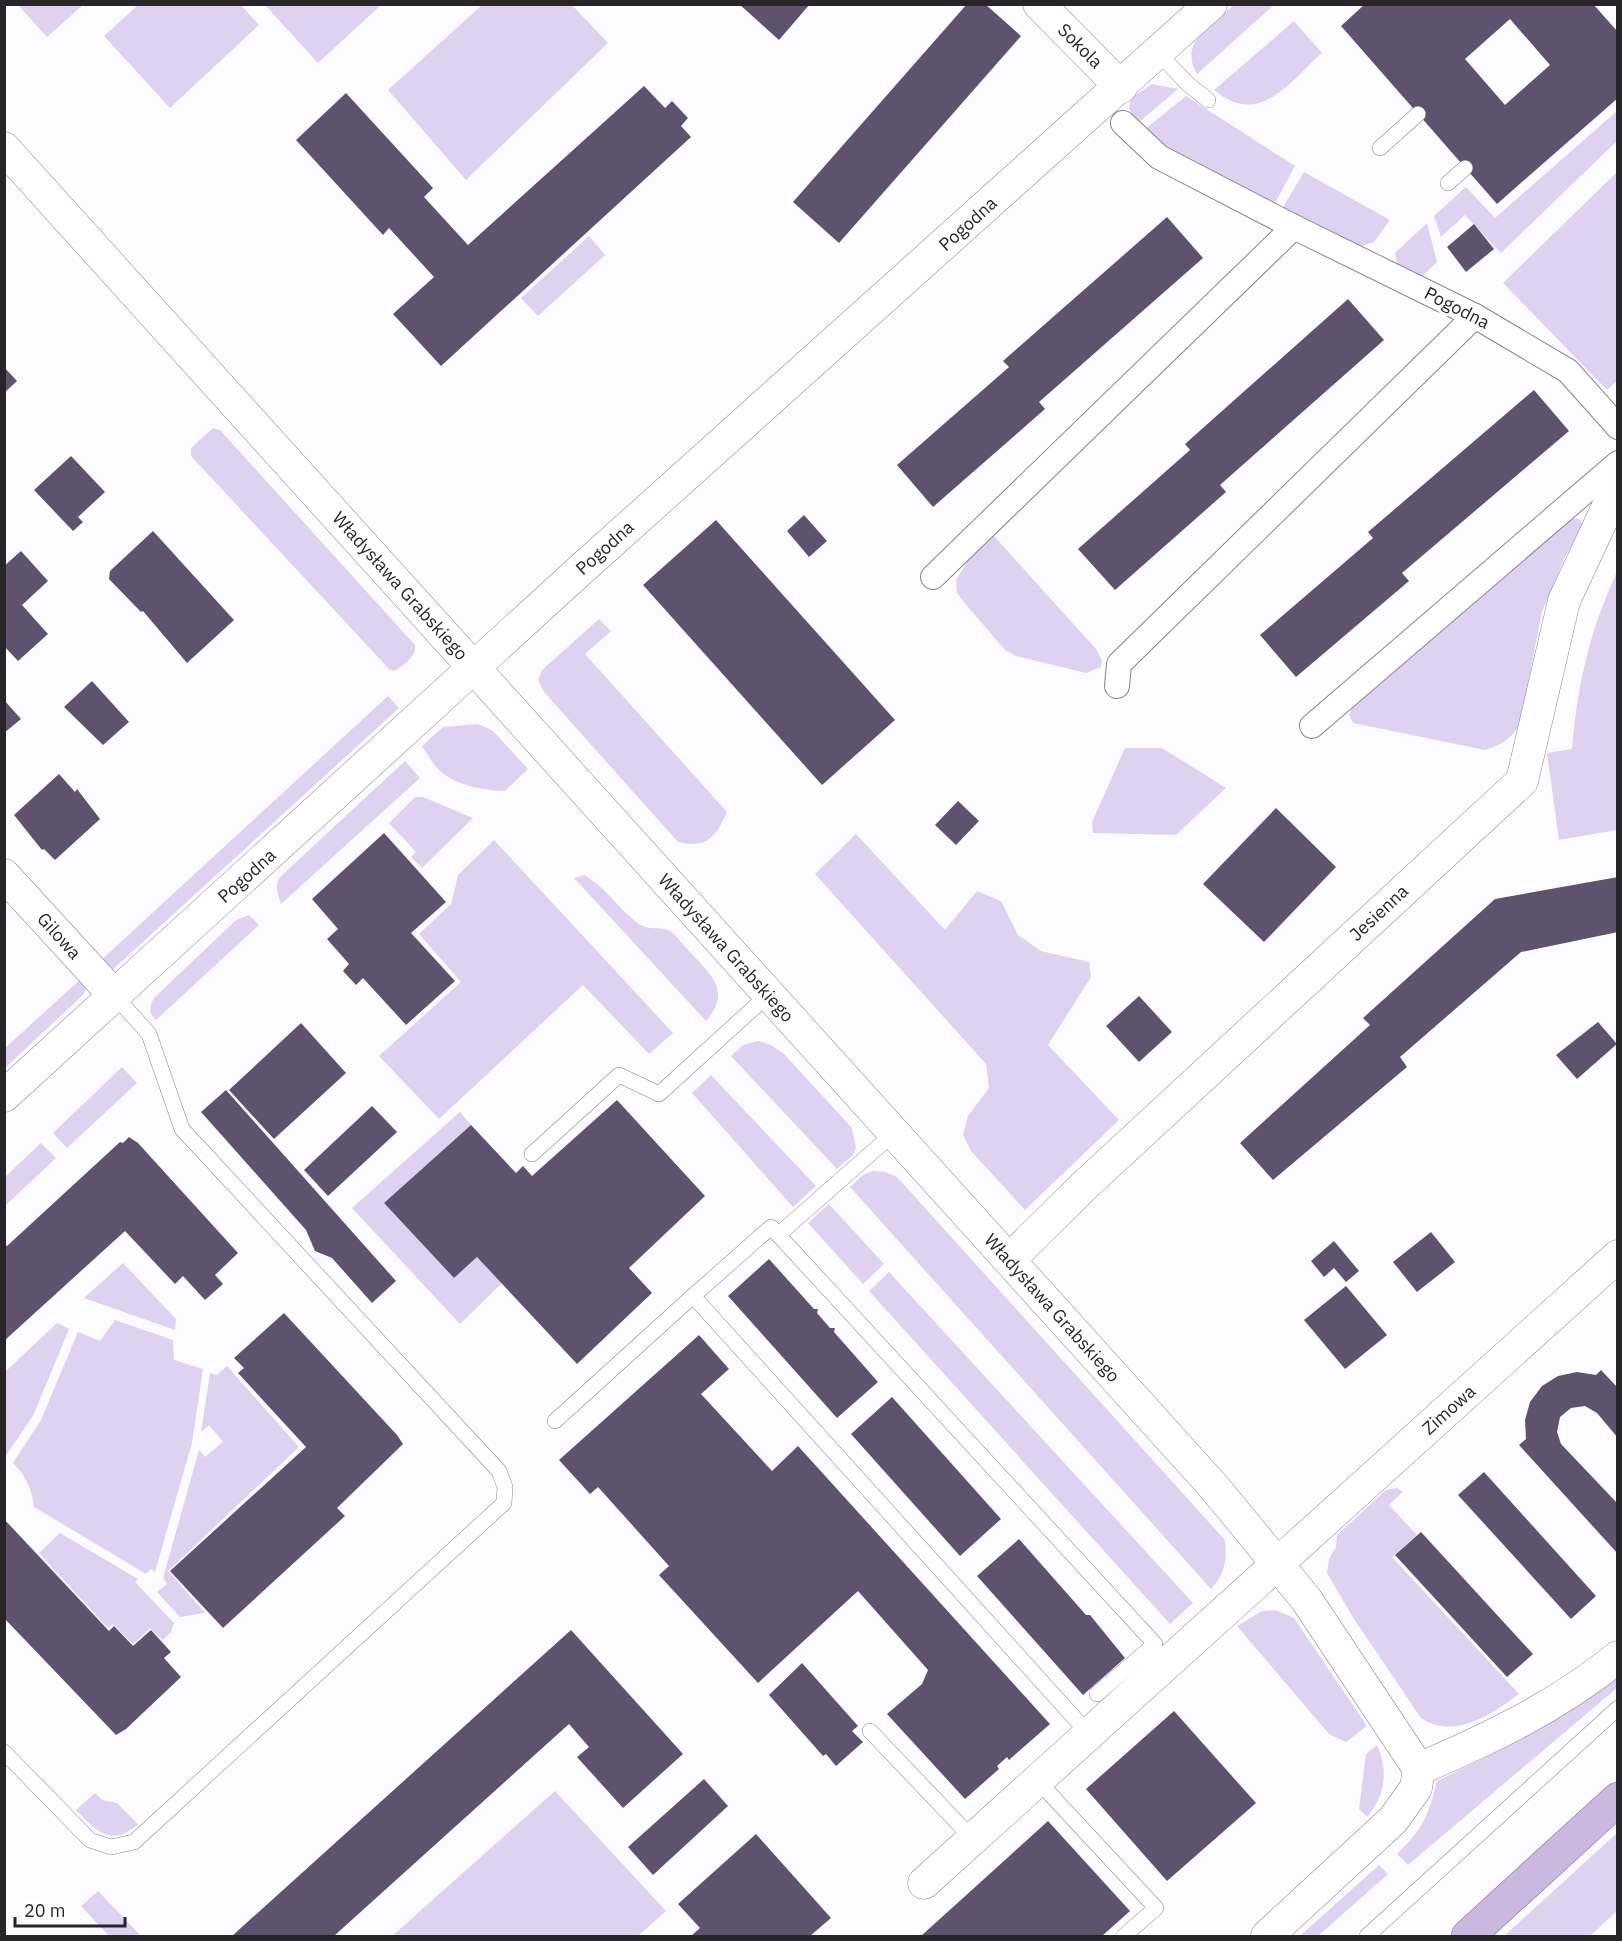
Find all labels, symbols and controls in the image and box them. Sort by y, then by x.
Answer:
street label: Sokola [1053,18,1108,73]
street label: Pogodna [934,191,1002,256]
street label: Pogodna [1421,281,1494,334]
street label: Władysława Grabskiego [328,507,473,665]
street label: Pogodna [571,515,639,580]
street label: Pogodna [213,843,281,908]
street label: Władysława Grabskiego [654,869,799,1027]
street label: Jesienna [1344,879,1413,946]
street label: Gilowa [32,907,87,964]
street label: Władysława Grabskiego [980,1229,1125,1387]
street label: Zimowa [1417,1379,1480,1440]
scale bar [15,1890,124,1928]
text: 20 m [24,1899,66,1922]

